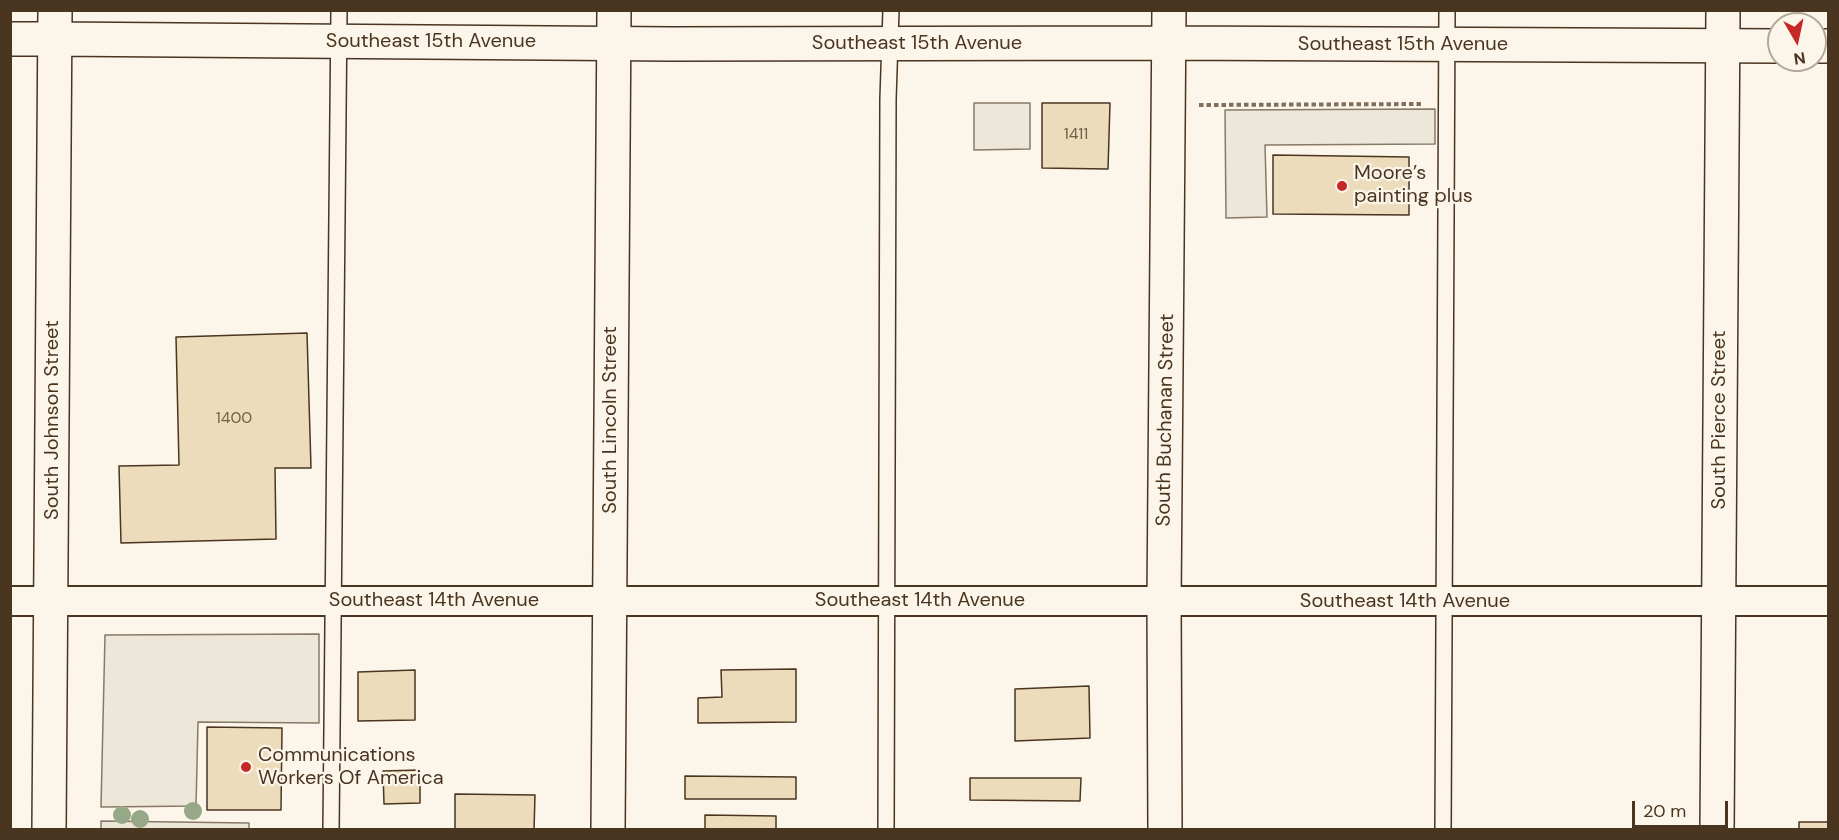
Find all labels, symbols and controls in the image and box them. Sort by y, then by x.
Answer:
north arrow [1767,12,1827,72]
street label: Southeast 15th Avenue [326,30,536,54]
street label: Southeast 15th Avenue [812,32,1022,56]
street label: Southeast 15th Avenue [1298,33,1508,57]
text: N [1792,47,1807,70]
house number: 1411 [1064,125,1088,145]
place label: Moore’s painting plus [1354,162,1473,209]
marker: Moore’s painting plus [1335,179,1349,193]
street label: South Buchanan Street [1152,313,1180,527]
street label: South Johnson Street [41,320,65,520]
street label: South Lincoln Street [599,326,623,514]
street label: South Pierce Street [1708,330,1732,510]
house number: 1400 [216,409,252,429]
street label: Southeast 14th Avenue [329,589,539,613]
street label: Southeast 14th Avenue [815,589,1025,613]
street label: Southeast 14th Avenue [1300,590,1510,614]
place label: Communications Workers Of America [258,744,444,791]
marker: Communications Workers Of America [239,760,253,774]
scale bar [1635,789,1731,827]
text: 20 m [1643,799,1686,823]

